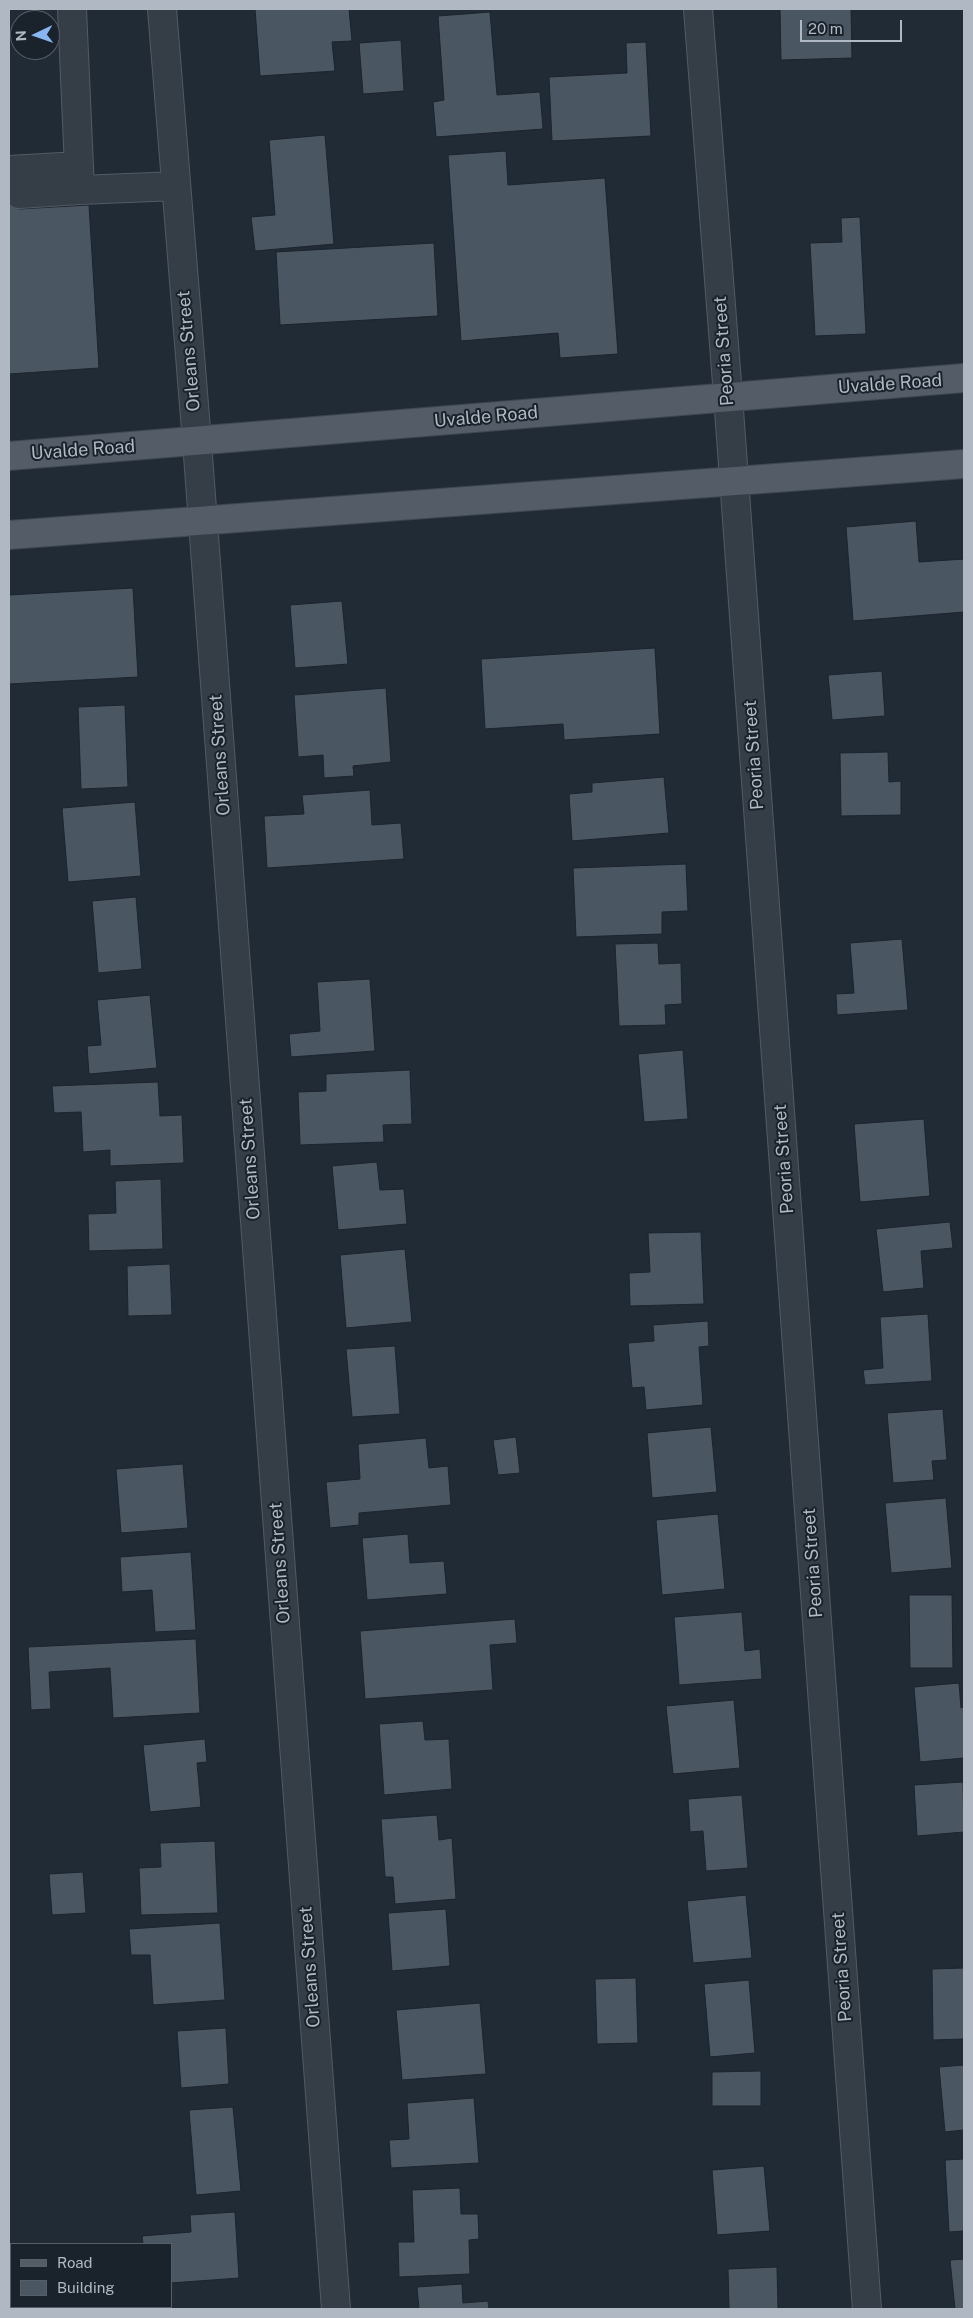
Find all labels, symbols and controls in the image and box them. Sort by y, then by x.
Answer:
north arrow [10,10,60,60]
scale bar [803,10,906,42]
text: 20 m [808,20,843,37]
text: N [13,30,29,42]
street label: Orleans Street [173,290,205,412]
street label: Peoria Street [709,295,739,407]
street label: Uvalde Road [837,370,943,398]
street label: Uvalde Road [433,402,539,432]
street label: Uvalde Road [30,436,136,464]
street label: Orleans Street [205,694,235,816]
street label: Peoria Street [739,699,769,811]
street label: Orleans Street [235,1098,265,1220]
street label: Peoria Street [769,1103,799,1215]
street label: Orleans Street [265,1502,295,1624]
street label: Peoria Street [798,1507,828,1619]
street label: Orleans Street [295,1906,325,2028]
street label: Peoria Street [827,1911,857,2023]
legend [10,2243,172,2308]
text: Road [57,2254,93,2271]
text: Building [57,2279,115,2296]

